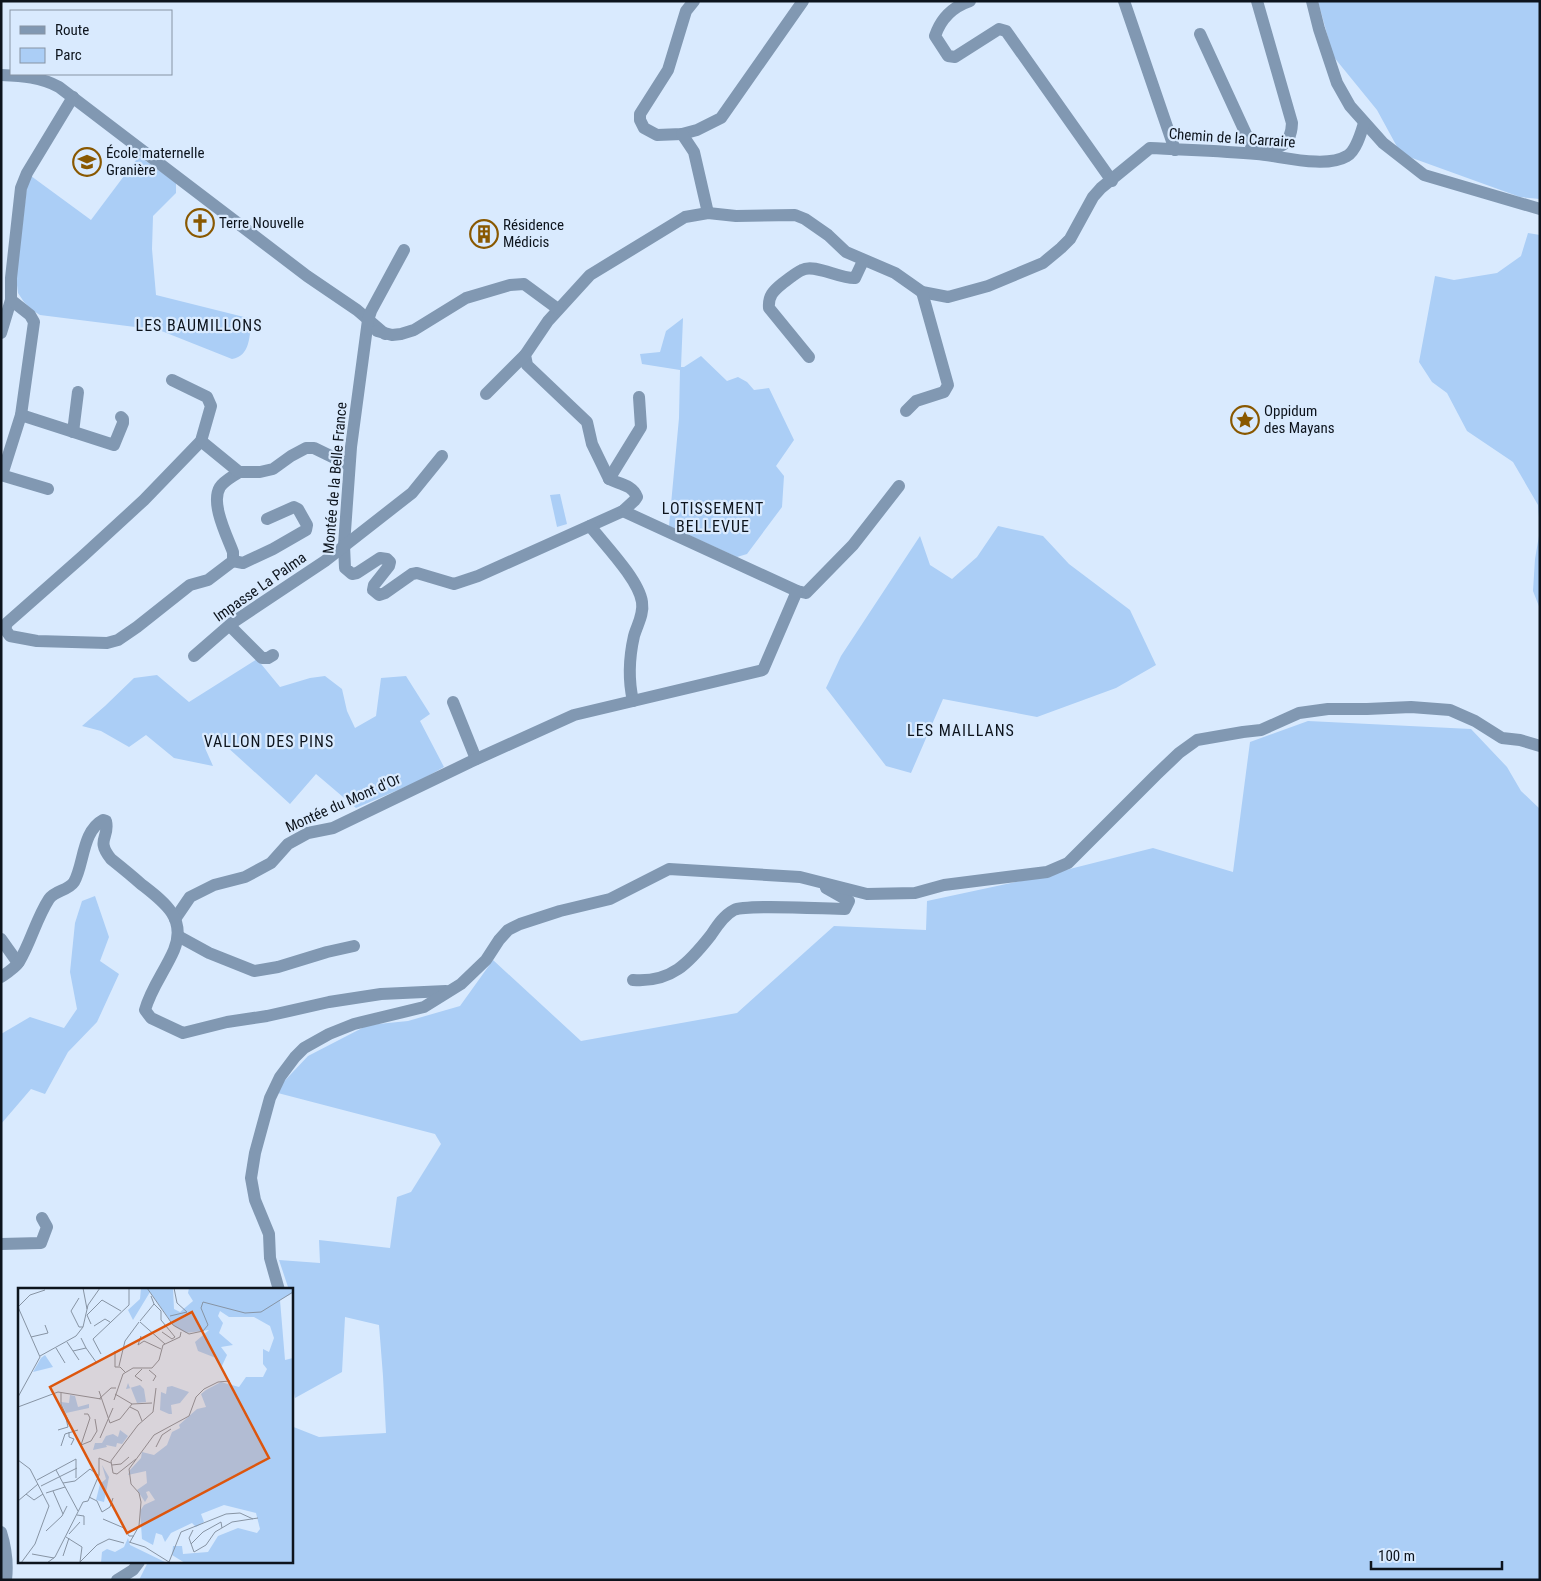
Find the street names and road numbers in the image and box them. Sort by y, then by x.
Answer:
street label: Chemin de la Carraire [1168,125,1296,151]
street label: Montée de la Belle France [319,401,351,555]
street label: Impasse La Palma [210,548,310,626]
street label: Montée du Mont d'Or [283,769,404,836]

